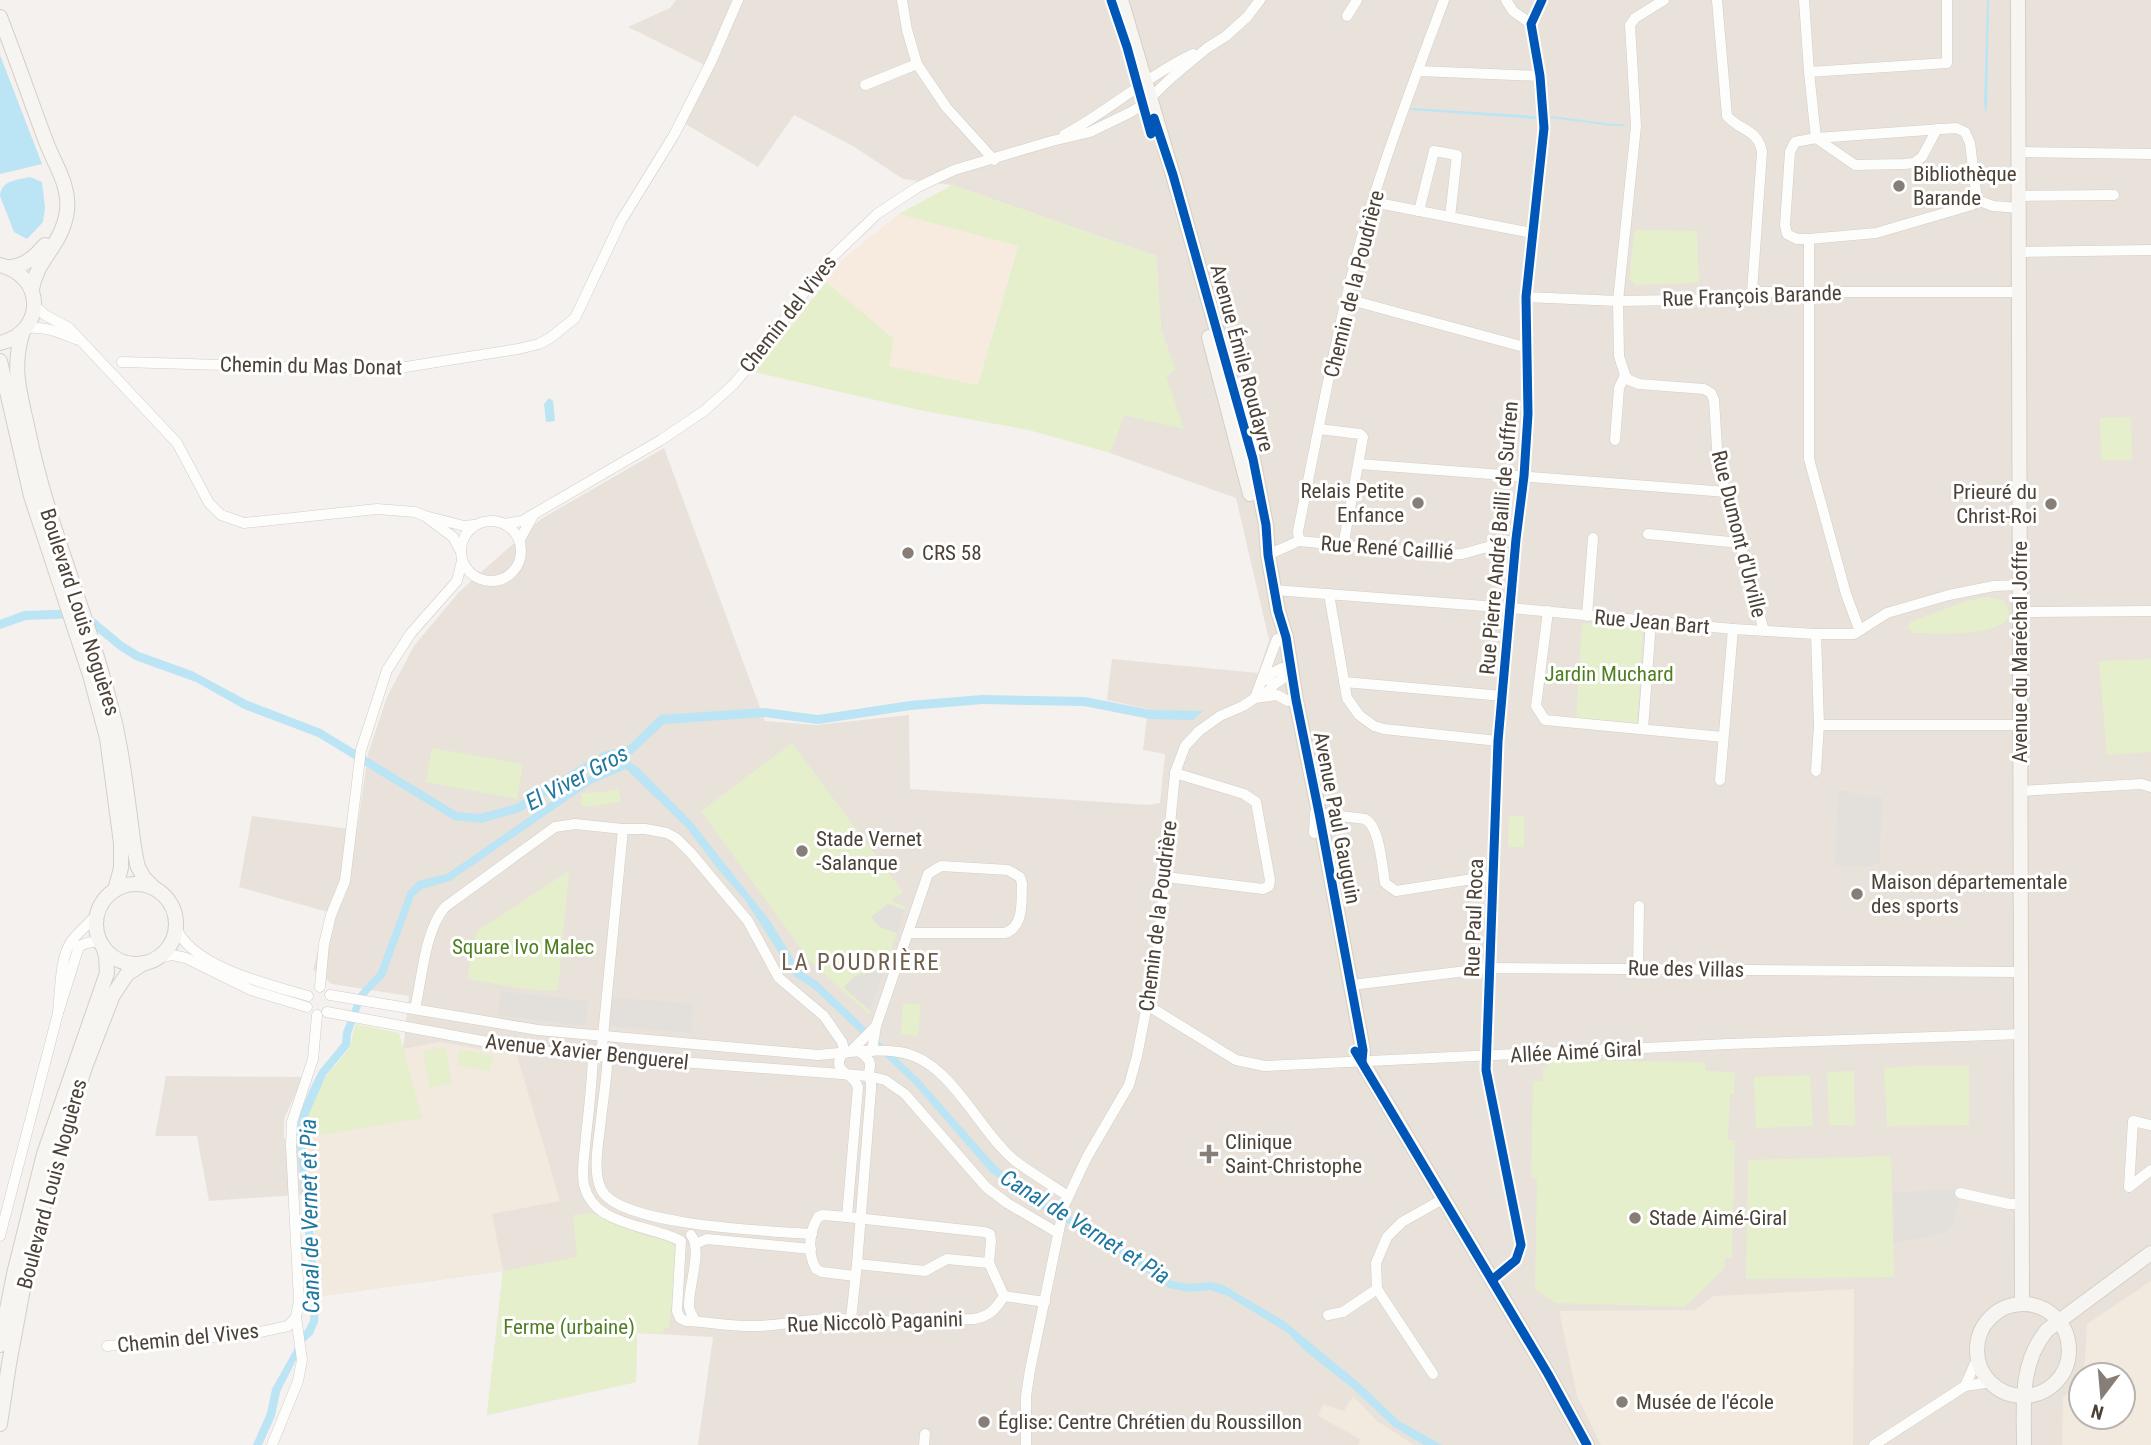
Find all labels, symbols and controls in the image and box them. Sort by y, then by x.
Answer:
place label: Bibliothèque Barande [1913,162,2017,210]
marker: Bibliothèque Barande [1891,178,1907,194]
street label: Chemin de la Poudrière [1319,188,1389,380]
street label: Chemin del Vives [735,251,841,377]
street label: Avenue Émile Roudayre [1205,262,1279,454]
street label: Rue François Barande [1662,281,1842,311]
street label: Chemin du Mas Donat [220,352,402,380]
street label: Rue Pierre André Bailli de Suffren [1475,400,1523,676]
street label: Rue Dumont d'Urville [1707,448,1771,620]
place label: Relais Petite Enfance [1300,479,1404,527]
place label: Prieuré du Christ-Roi [1953,480,2037,528]
marker: Relais Petite Enfance [1410,495,1426,511]
marker: Prieuré du Christ-Roi [2043,496,2059,512]
street label: Boulevard Louis Noguères [35,505,125,719]
street label: Rue René Caillié [1320,531,1454,565]
place label: CRS 58 [922,541,982,565]
street label: Avenue du Maréchal Joffre [2008,541,2032,763]
marker: CRS 58 [900,545,916,561]
street label: Rue Jean Bart [1593,605,1711,639]
park label: Jardin Muchard [1544,662,1674,686]
street label: Avenue Paul Gauguin [1309,730,1365,906]
water label: El Viver Gros [521,740,633,816]
street label: Chemin de la Poudrière [1134,819,1182,1013]
place label: Stade Vernet -Salanque [816,827,922,875]
marker: Stade Vernet -Salanque [794,843,810,859]
street label: Rue Paul Roca [1460,858,1488,978]
place label: Maison départementale des sports [1871,870,2067,918]
marker: Maison départementale des sports [1849,886,1865,902]
park label: Square Ivo Malec [452,935,594,959]
district label: LA POUDRIÈRE [781,948,941,976]
street label: Rue des Villas [1628,956,1744,982]
street label: Avenue Xavier Benguerel [484,1029,690,1075]
street label: Allée Aimé Giral [1510,1037,1642,1067]
street label: Boulevard Louis Noguères [12,1076,92,1292]
water label: Canal de Vernet et Pia [295,1118,325,1314]
place label: Clinique Saint-Christophe [1225,1130,1362,1178]
marker: Clinique Saint-Christophe [1199,1144,1219,1164]
water label: Canal de Vernet et Pia [995,1164,1175,1290]
place label: Stade Aimé-Giral [1649,1206,1787,1230]
marker: Stade Aimé-Giral [1627,1210,1643,1226]
street label: Rue Niccolò Paganini [787,1307,963,1337]
park label: Ferme (urbaine) [503,1315,635,1339]
street label: Chemin del Vives [116,1319,260,1357]
north arrow [2067,1361,2137,1431]
place label: Musée de l'école [1636,1390,1774,1414]
marker: Musée de l'école [1614,1394,1630,1410]
text: N [2089,1399,2106,1425]
place label: Église: Centre Chrétien du Roussillon [998,1410,1302,1434]
marker: Église: Centre Chrétien du Roussillon [976,1414,992,1430]

